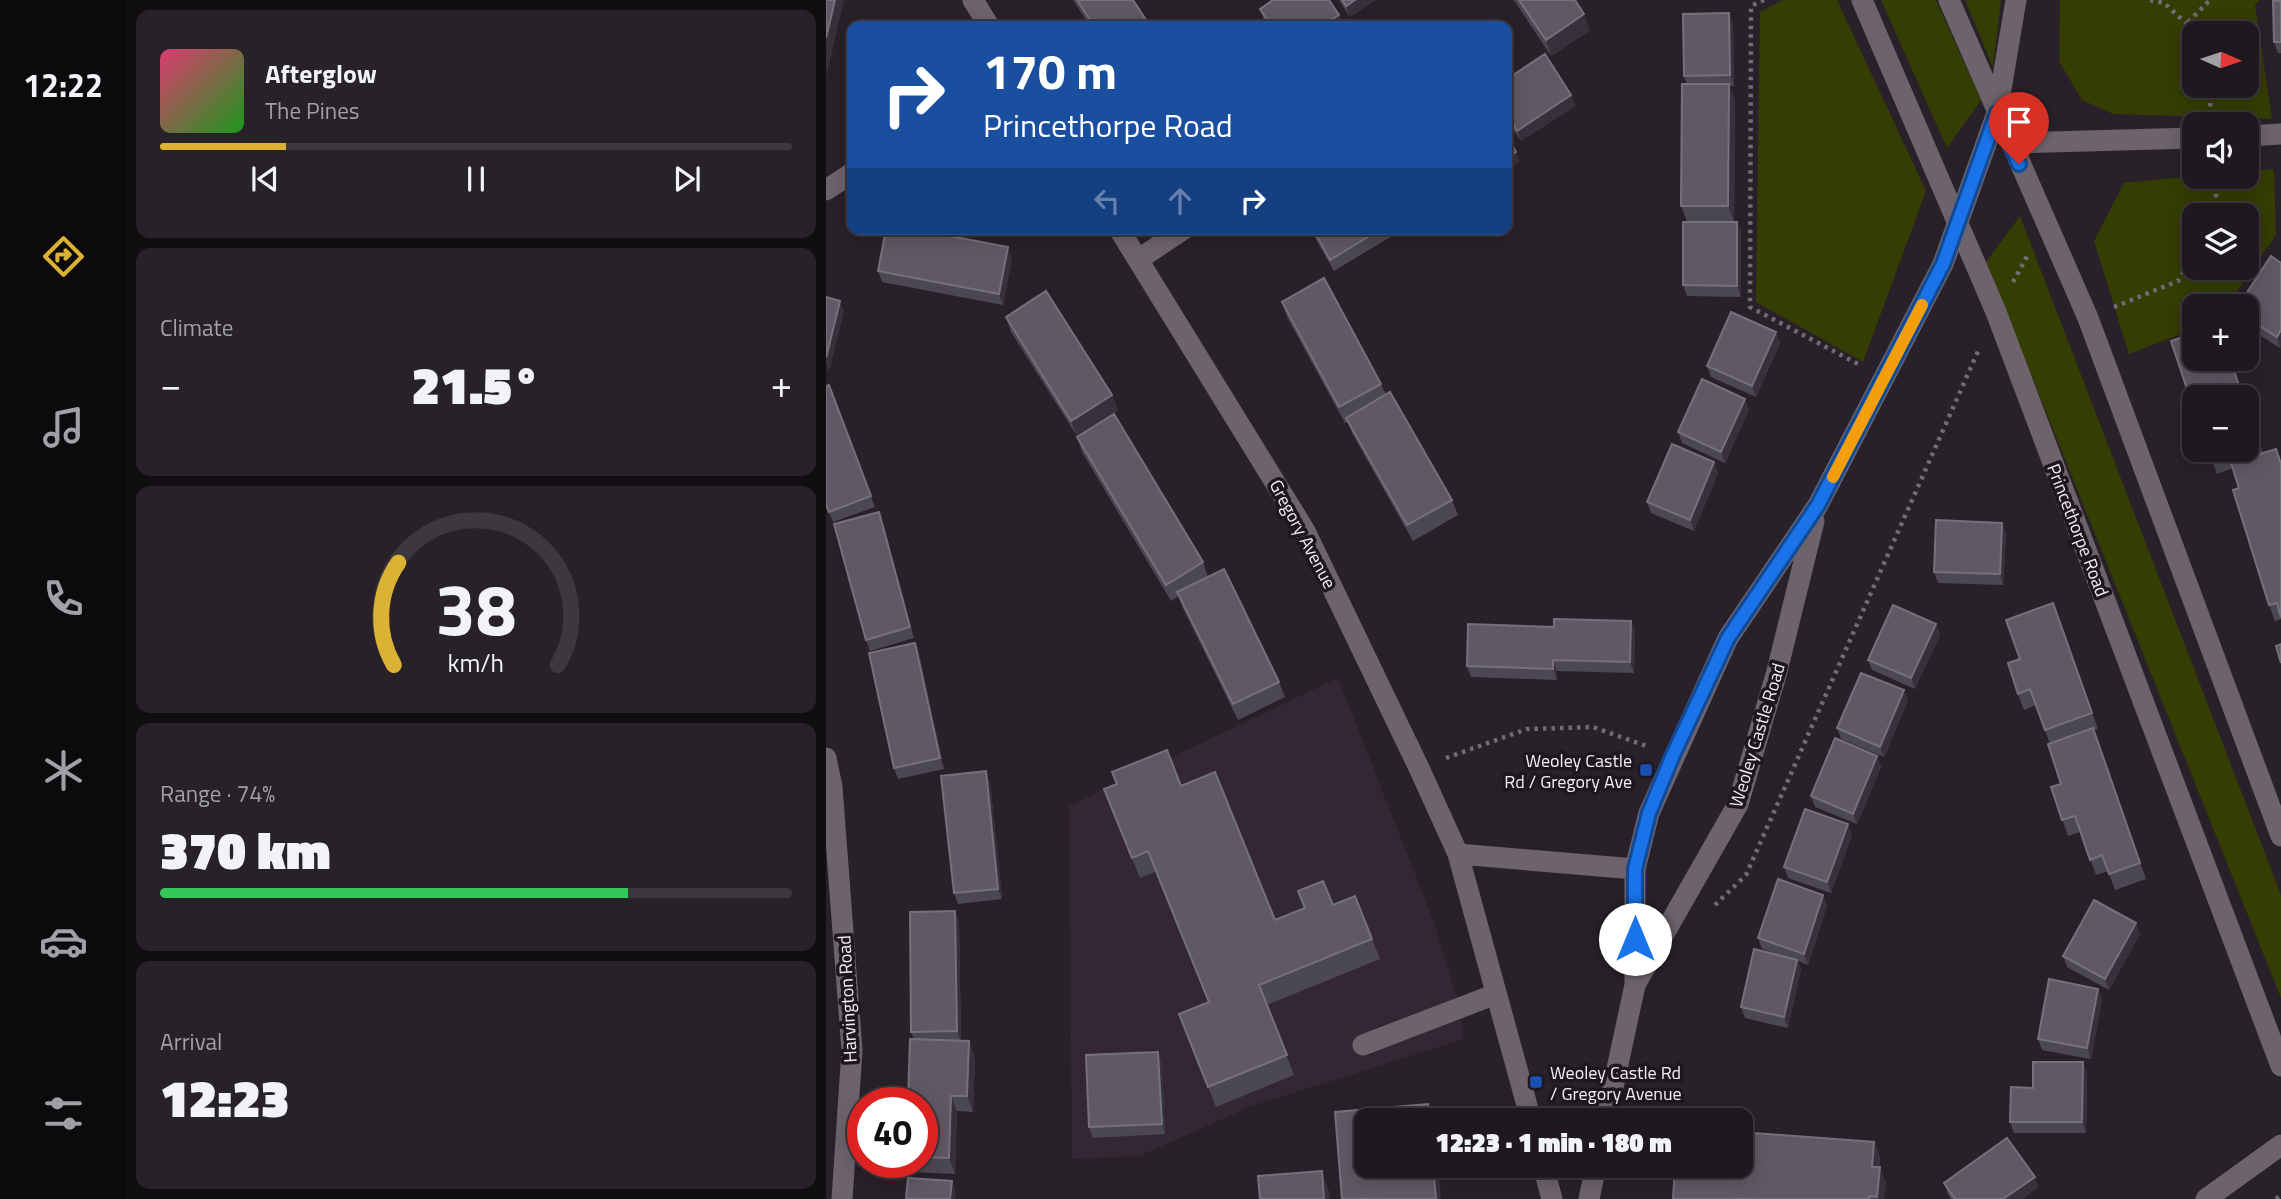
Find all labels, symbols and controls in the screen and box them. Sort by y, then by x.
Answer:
north arrow [2182,21,2259,98]
map controls [2182,21,2259,462]
text: 170 m [983,33,1117,108]
icon: right [868,49,959,140]
text: Afterglow [265,54,377,93]
text: 12:22 [23,61,103,109]
pin [1989,92,2049,164]
text: The Pines [265,93,359,128]
text: Princethorpe Road [983,101,1233,149]
icon: arrive [2000,103,2038,141]
button: sound [2182,112,2259,189]
icon: previous [246,160,284,198]
icon: pause [457,160,495,198]
icon: next [668,160,706,198]
icon: left [1088,182,1126,220]
icon: ahead [1161,182,1199,220]
icon: right [1234,182,1272,220]
button: layers [2182,203,2259,280]
icon: directions [39,232,88,281]
button: + [2182,294,2259,371]
text: Climate [160,310,233,345]
text: 21.5° [411,345,541,424]
text: − [160,355,181,413]
text: + [771,355,792,413]
button: − [2182,385,2259,462]
icon: music [39,403,88,452]
street label: Princethorpe Road [2040,460,2116,600]
street label: Gregory Avenue [1263,475,1343,593]
text: 38 [435,554,517,664]
icon: phone [39,574,88,623]
text: km/h [448,644,504,682]
street label: Weoley Castle Road [1722,660,1792,810]
icon: climate [39,746,88,795]
place label: Weoley Castle Rd / Gregory Ave [1504,747,1632,795]
marker: Weoley Castle Rd / Gregory Ave [1638,762,1654,778]
text: Range · 74% [160,776,275,811]
text: 370 km [160,810,331,889]
position arrow [1598,902,1672,976]
icon: car [39,917,88,966]
street label: Harvington Road [830,935,864,1063]
text: Arrival [160,1024,222,1059]
text: 12:23 [160,1058,289,1137]
place label: Weoley Castle Rd / Gregory Avenue [1550,1059,1682,1107]
marker: Weoley Castle Rd / Gregory Avenue [1528,1074,1544,1090]
speed limit sign: 40 [847,1087,938,1178]
icon: filters [39,1089,88,1138]
text: 12:23 · 1 min · 180 m [1435,1123,1672,1162]

